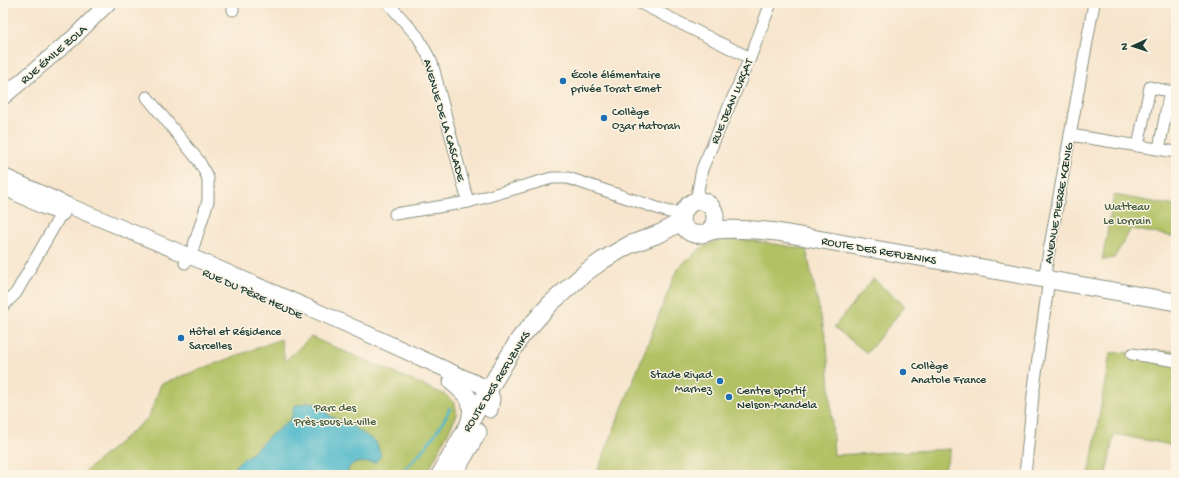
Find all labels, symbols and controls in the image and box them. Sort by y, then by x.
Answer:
street label: RUE ÉMILE ZOLA [18,22,91,88]
north arrow [1113,26,1153,66]
text: N [1119,43,1131,50]
street label: RUE JEAN LURÇAT [709,56,758,146]
street label: AVENUE DE LA CASCADE [419,58,467,184]
place label: École élémentaire privée Torat Emet [570,69,662,97]
marker: École élémentaire privée Torat Emet [558,76,568,86]
place label: Collège Ozar Hatorah [612,106,681,134]
marker: Collège Ozar Hatorah [599,113,609,123]
street label: AVENUE PIERRE KŒNIG [1042,141,1078,265]
park label: Watteau Le Lorrain [1103,201,1151,229]
street label: ROUTE DES REFUZNIKS [820,235,938,269]
street label: RUE DU PÈRE HEUDE [200,266,305,323]
place label: Hôtel et Résidence Sarcelles [189,326,282,354]
street label: ROUTE DES REFUZNIKS [461,329,535,435]
marker: Hôtel et Résidence Sarcelles [176,333,186,343]
place label: Collège Anatole France [911,360,987,388]
marker: Collège Anatole France [898,367,908,377]
place label: Stade Riyad Marhez [650,369,713,397]
marker: Stade Riyad Marhez [715,376,725,386]
place label: Centre sportif Nelson-Mandela [737,385,817,413]
marker: Centre sportif Nelson-Mandela [724,392,734,402]
park label: Parc des Près-sous-la-ville [293,402,377,430]

